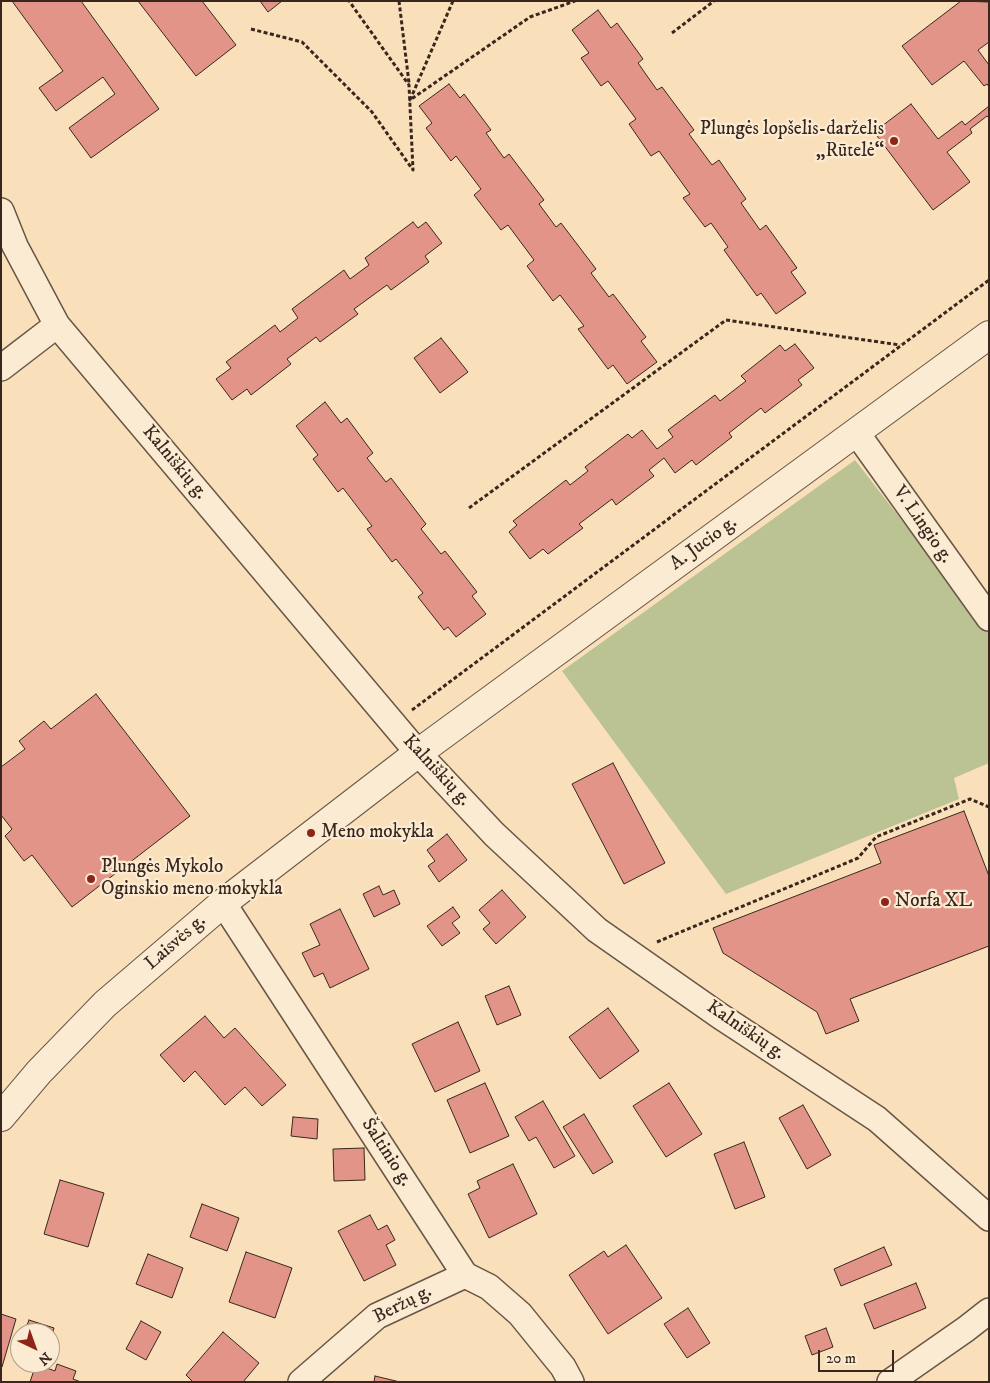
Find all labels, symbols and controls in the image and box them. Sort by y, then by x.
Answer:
place label: Plungės lopšelis-darželis „Rūtelė“ [700,119,884,163]
marker: Plungės lopšelis-darželis „Rūtelė“ [888,135,900,147]
street label: Kalniškių g. [136,421,212,505]
street label: V. Lingio g. [887,482,957,568]
street label: A. Jucio g. [666,512,742,576]
street label: Kalniškių g. [397,730,475,812]
place label: Meno mokykla [321,822,434,844]
marker: Meno mokykla [305,827,317,839]
place label: Plungės Mykolo Oginskio meno mokykla [101,857,283,901]
marker: Plungės Mykolo Oginskio meno mokykla [85,873,97,885]
place label: Norfa XL [895,891,972,913]
marker: Norfa XL [879,896,891,908]
street label: Laisvės g. [141,910,211,976]
street label: Kalniškių g. [702,997,788,1065]
street label: Šaltinio g. [356,1115,416,1191]
street label: Beržų g. [370,1281,436,1329]
north arrow [10,1323,60,1373]
scale bar [820,1340,896,1372]
text: N [34,1348,55,1369]
text: 20 m [826,1349,856,1368]

